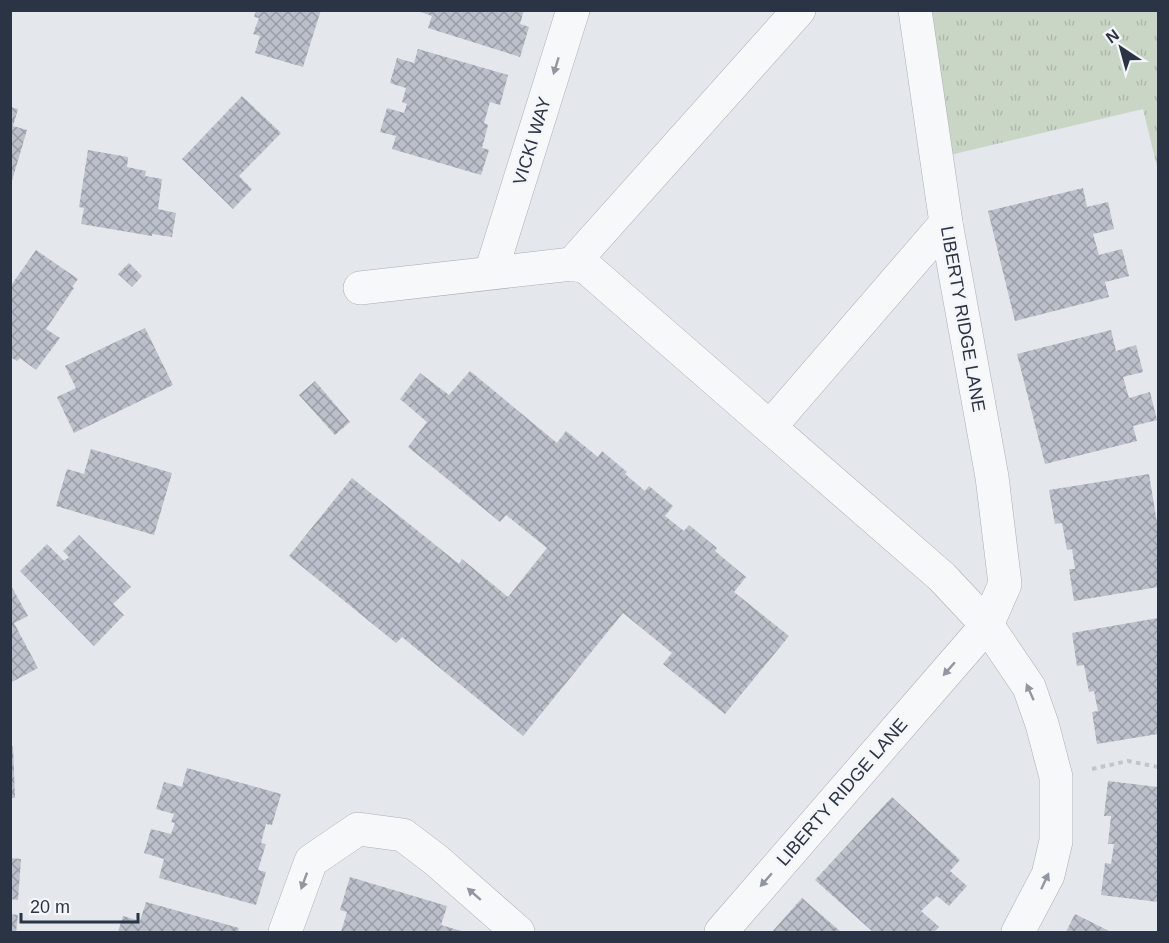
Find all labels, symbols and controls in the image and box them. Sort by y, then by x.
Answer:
north arrow [1091,18,1151,78]
text: N [1103,26,1122,47]
one-way arrow [551,57,560,75]
street label: VICKI WAY [509,95,555,187]
street label: LIBERTY RIDGE LANE [937,224,989,414]
one-way arrow [943,661,956,676]
one-way arrow [1025,683,1034,700]
street label: LIBERTY RIDGE LANE [773,714,911,870]
one-way arrow [760,872,773,888]
one-way arrow [1040,872,1049,889]
one-way arrow [298,873,308,891]
scale bar [21,886,138,924]
one-way arrow [467,887,482,900]
text: 20 m [30,897,70,917]

